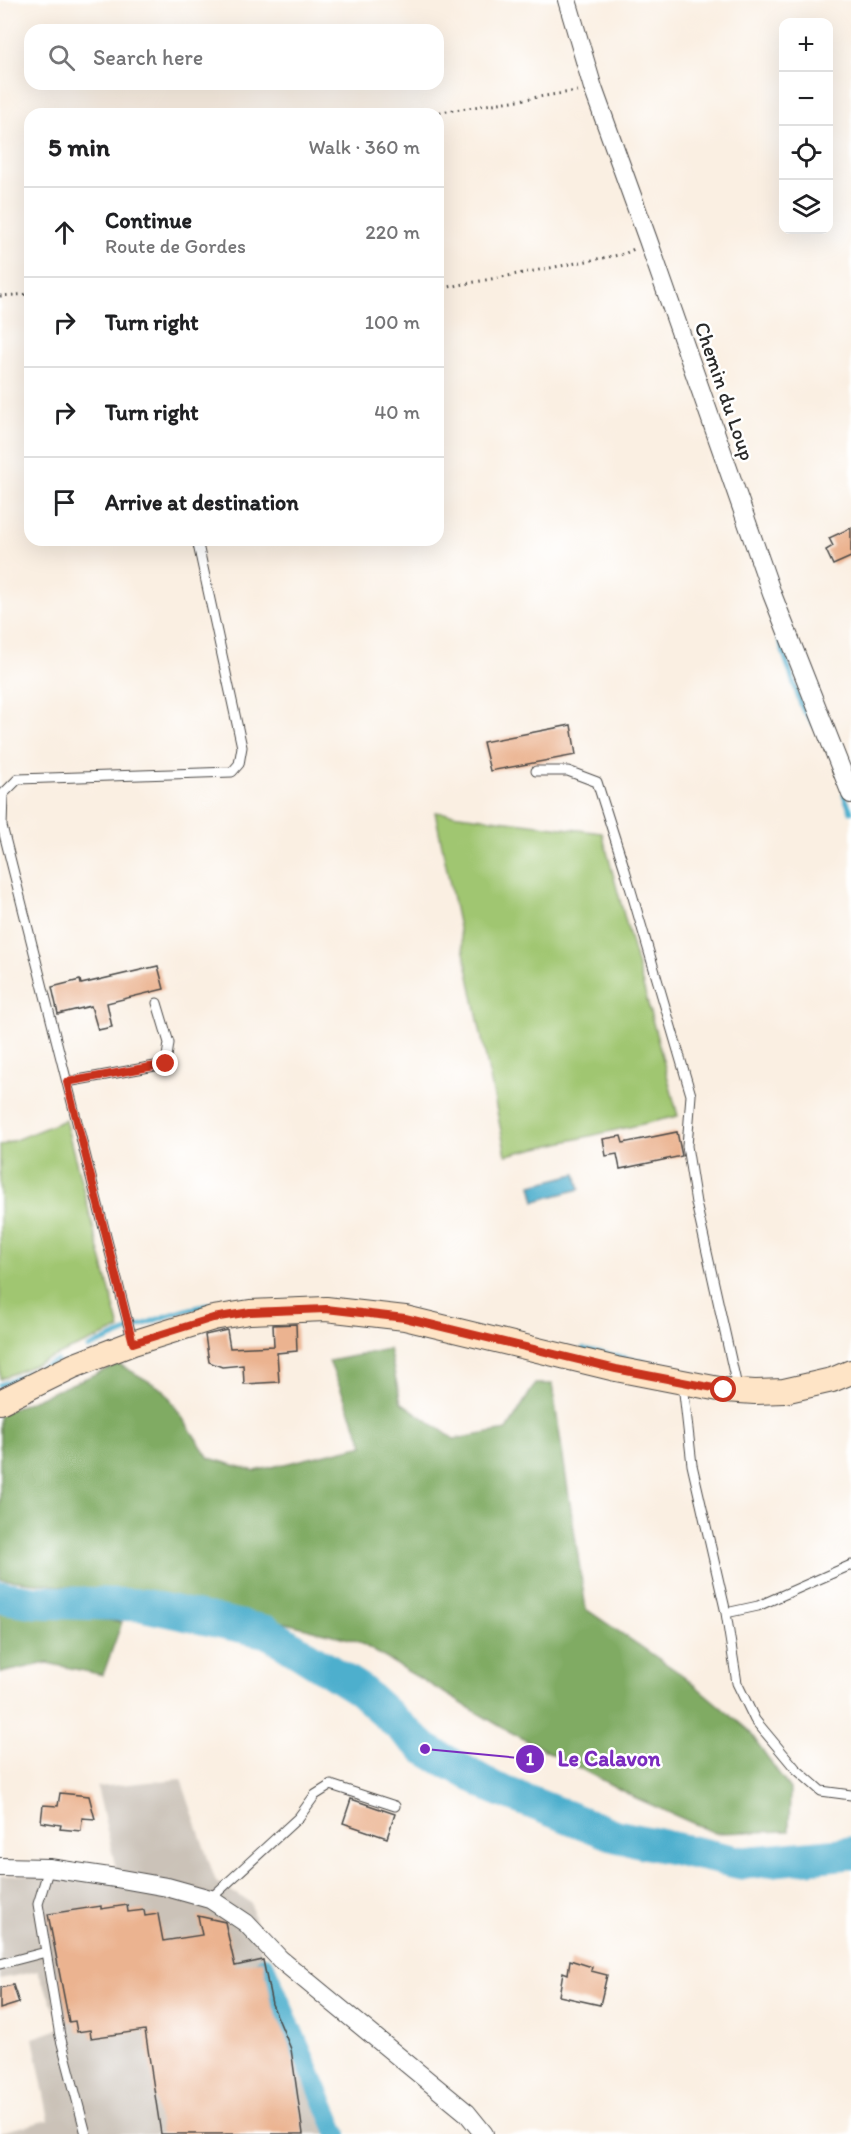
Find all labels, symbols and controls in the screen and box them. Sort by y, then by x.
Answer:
map controls [779,18,833,234]
button: + [779,18,833,72]
search box [24,24,444,90]
icon: search [45,41,78,74]
text: Search here [93,44,203,71]
button: − [779,72,833,126]
button: locate [779,126,833,180]
text: 5 min [48,131,110,163]
text: Walk · 360 m [308,135,420,159]
button: layers [779,180,833,234]
text: Continue [105,207,192,234]
icon: ahead [48,216,81,249]
text: 220 m [365,220,420,244]
text: Route de Gordes [105,234,246,258]
icon: right [48,306,81,339]
text: Turn right [105,309,199,336]
text: 100 m [365,310,420,334]
street label: Chemin du Loup [690,318,760,464]
icon: right [48,396,81,429]
text: Turn right [105,399,199,426]
text: 40 m [374,400,420,424]
icon: arrive [48,486,81,519]
text: Arrive at destination [105,489,299,516]
route end [152,1050,178,1076]
route start [710,1376,736,1402]
callout: Le Calavon [515,1739,672,1779]
text: Le Calavon [557,1745,661,1772]
text: 1 [526,1748,535,1770]

